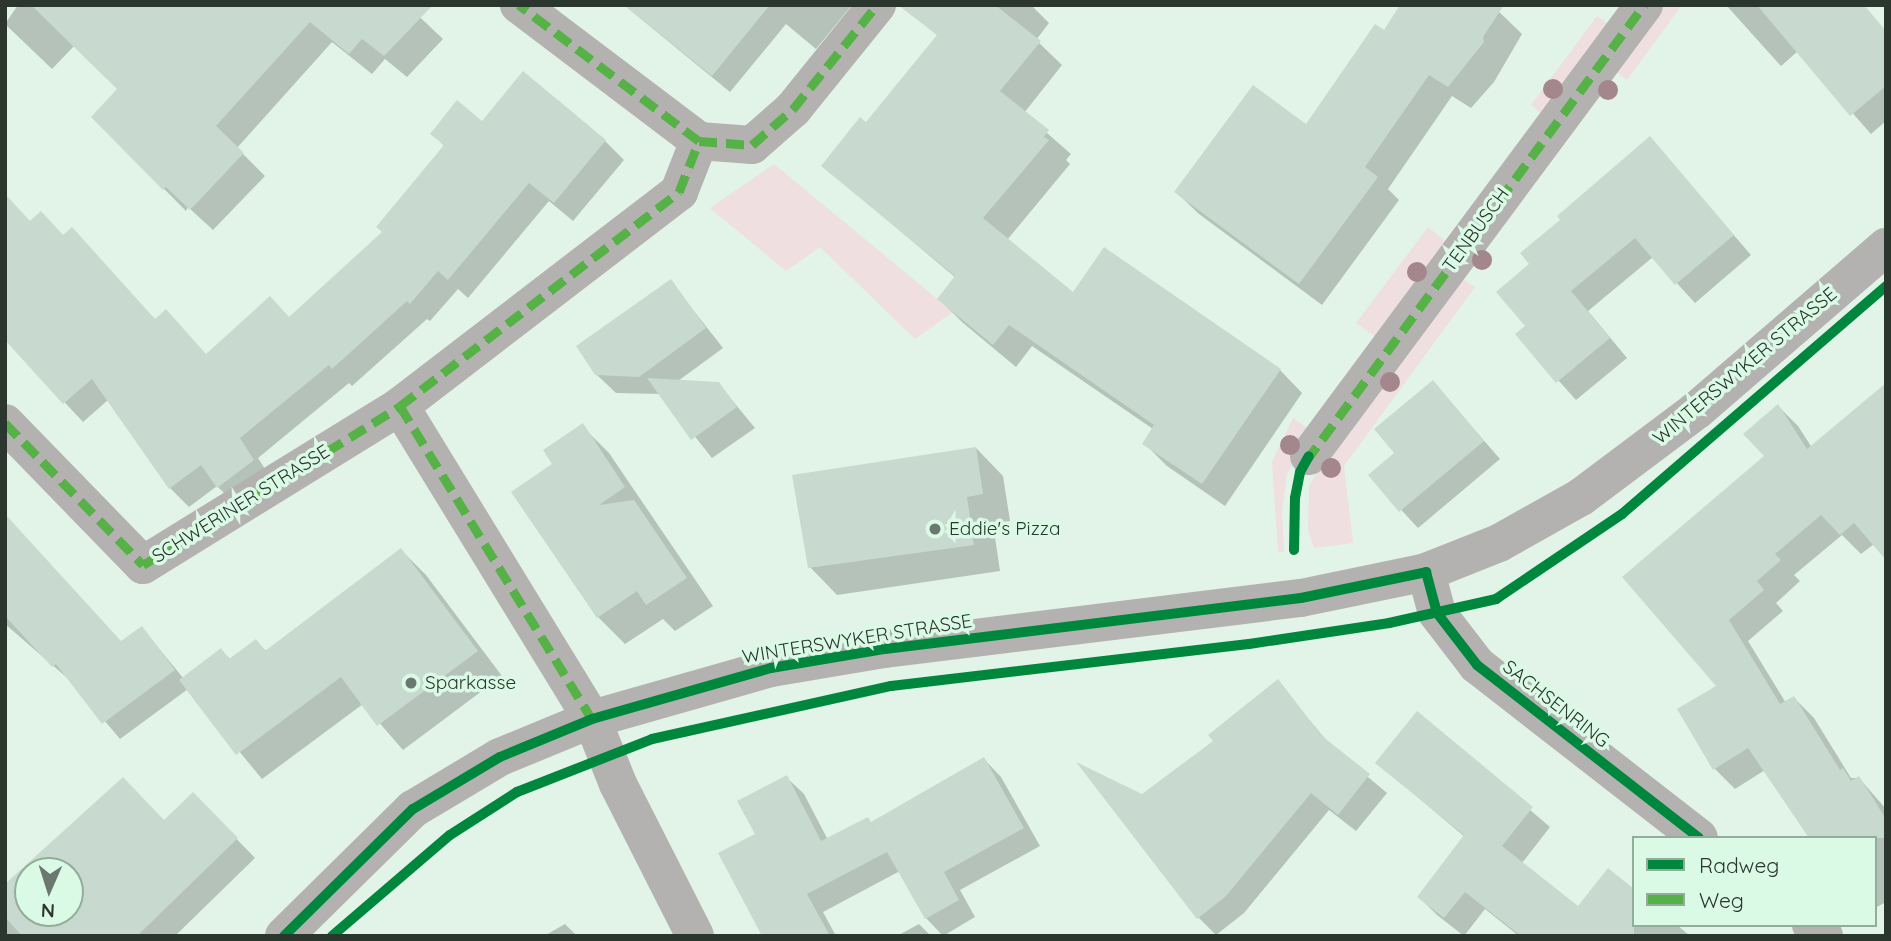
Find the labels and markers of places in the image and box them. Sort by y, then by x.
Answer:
place label: Eddie's Pizza [949,518,1060,540]
marker: Eddie's Pizza [927,521,943,537]
place label: Sparkasse [425,672,516,694]
marker: Sparkasse [403,675,419,691]

